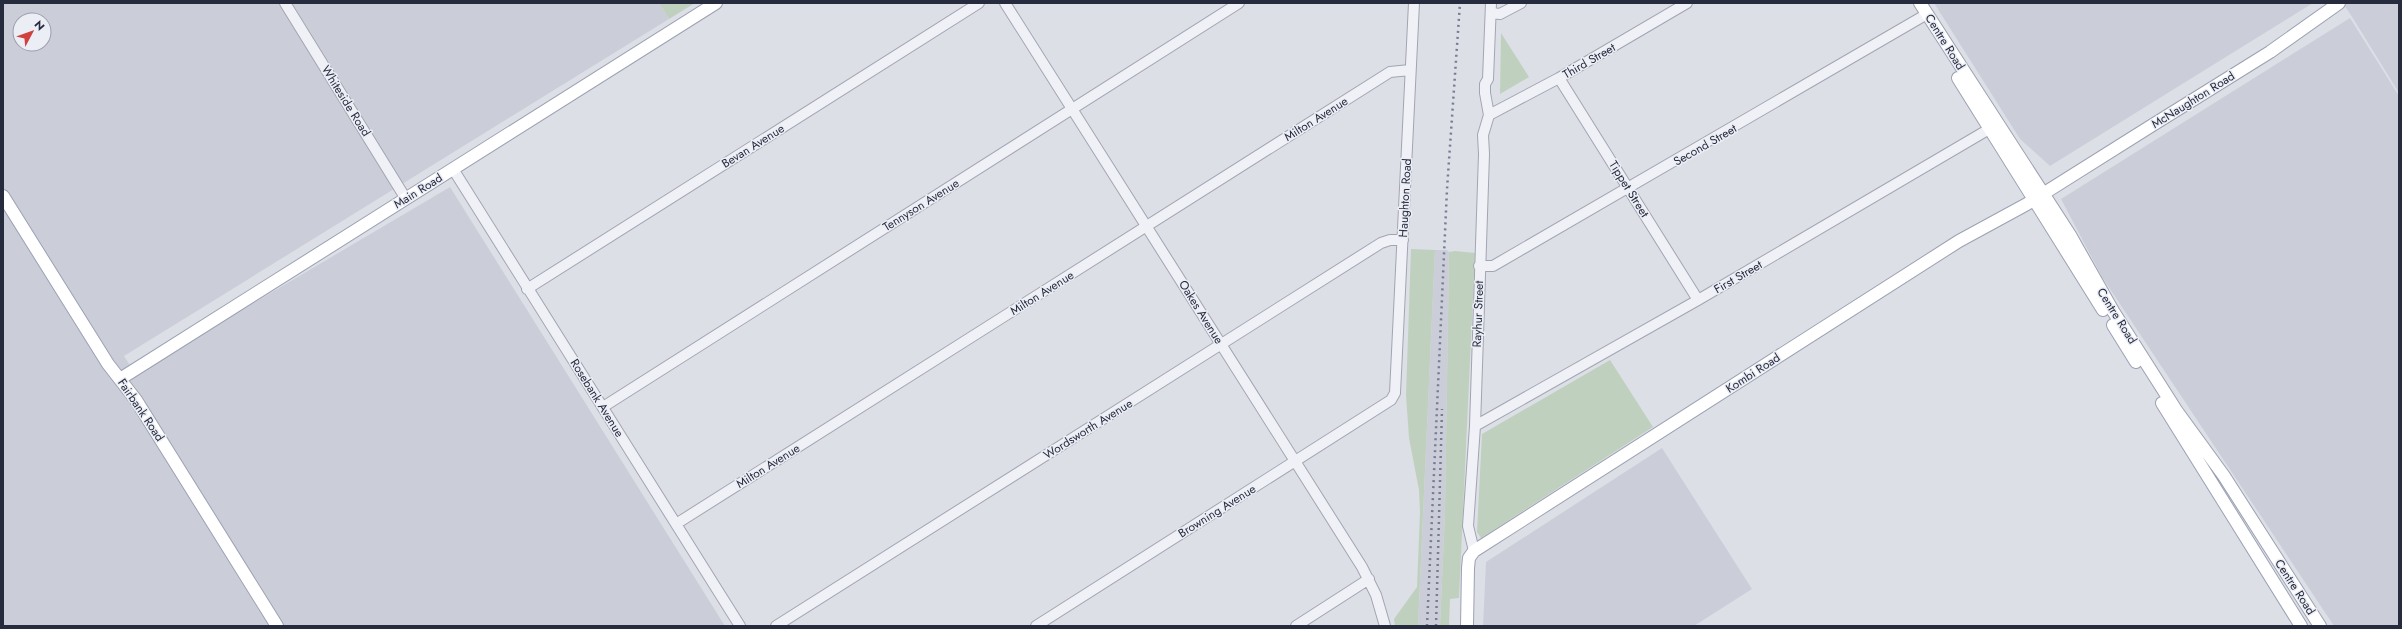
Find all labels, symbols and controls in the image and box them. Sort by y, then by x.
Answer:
street label: Centre Road [1921,10,1969,74]
north arrow [12,12,52,52]
text: N [31,17,48,34]
street label: Third Street [1559,39,1619,83]
street label: Whiteside Road [317,62,375,140]
street label: McNaughton Road [2148,67,2238,133]
street label: Milton Avenue [1281,92,1351,146]
street label: Bevan Avenue [718,120,788,172]
street label: Second Street [1670,120,1740,170]
street label: Tippet Street [1604,157,1654,221]
street label: Haughton Road [1394,158,1416,238]
street label: Main Road [390,169,446,213]
street label: Tennyson Avenue [879,174,963,236]
street label: First Street [1710,256,1766,298]
street label: Milton Avenue [1007,266,1077,320]
street label: Oakes Avenue [1174,277,1228,347]
street label: Rayhur Street [1468,280,1488,348]
street label: Centre Road [2093,284,2141,348]
street label: Kombi Road [1722,349,1784,397]
street label: Rosebank Avenue [566,355,628,441]
street label: Fairbank Road [113,375,169,445]
street label: Wordsworth Avenue [1040,394,1136,464]
street label: Milton Avenue [733,439,803,493]
street label: Browning Avenue [1175,480,1259,542]
street label: Centre Road [2270,556,2320,618]

